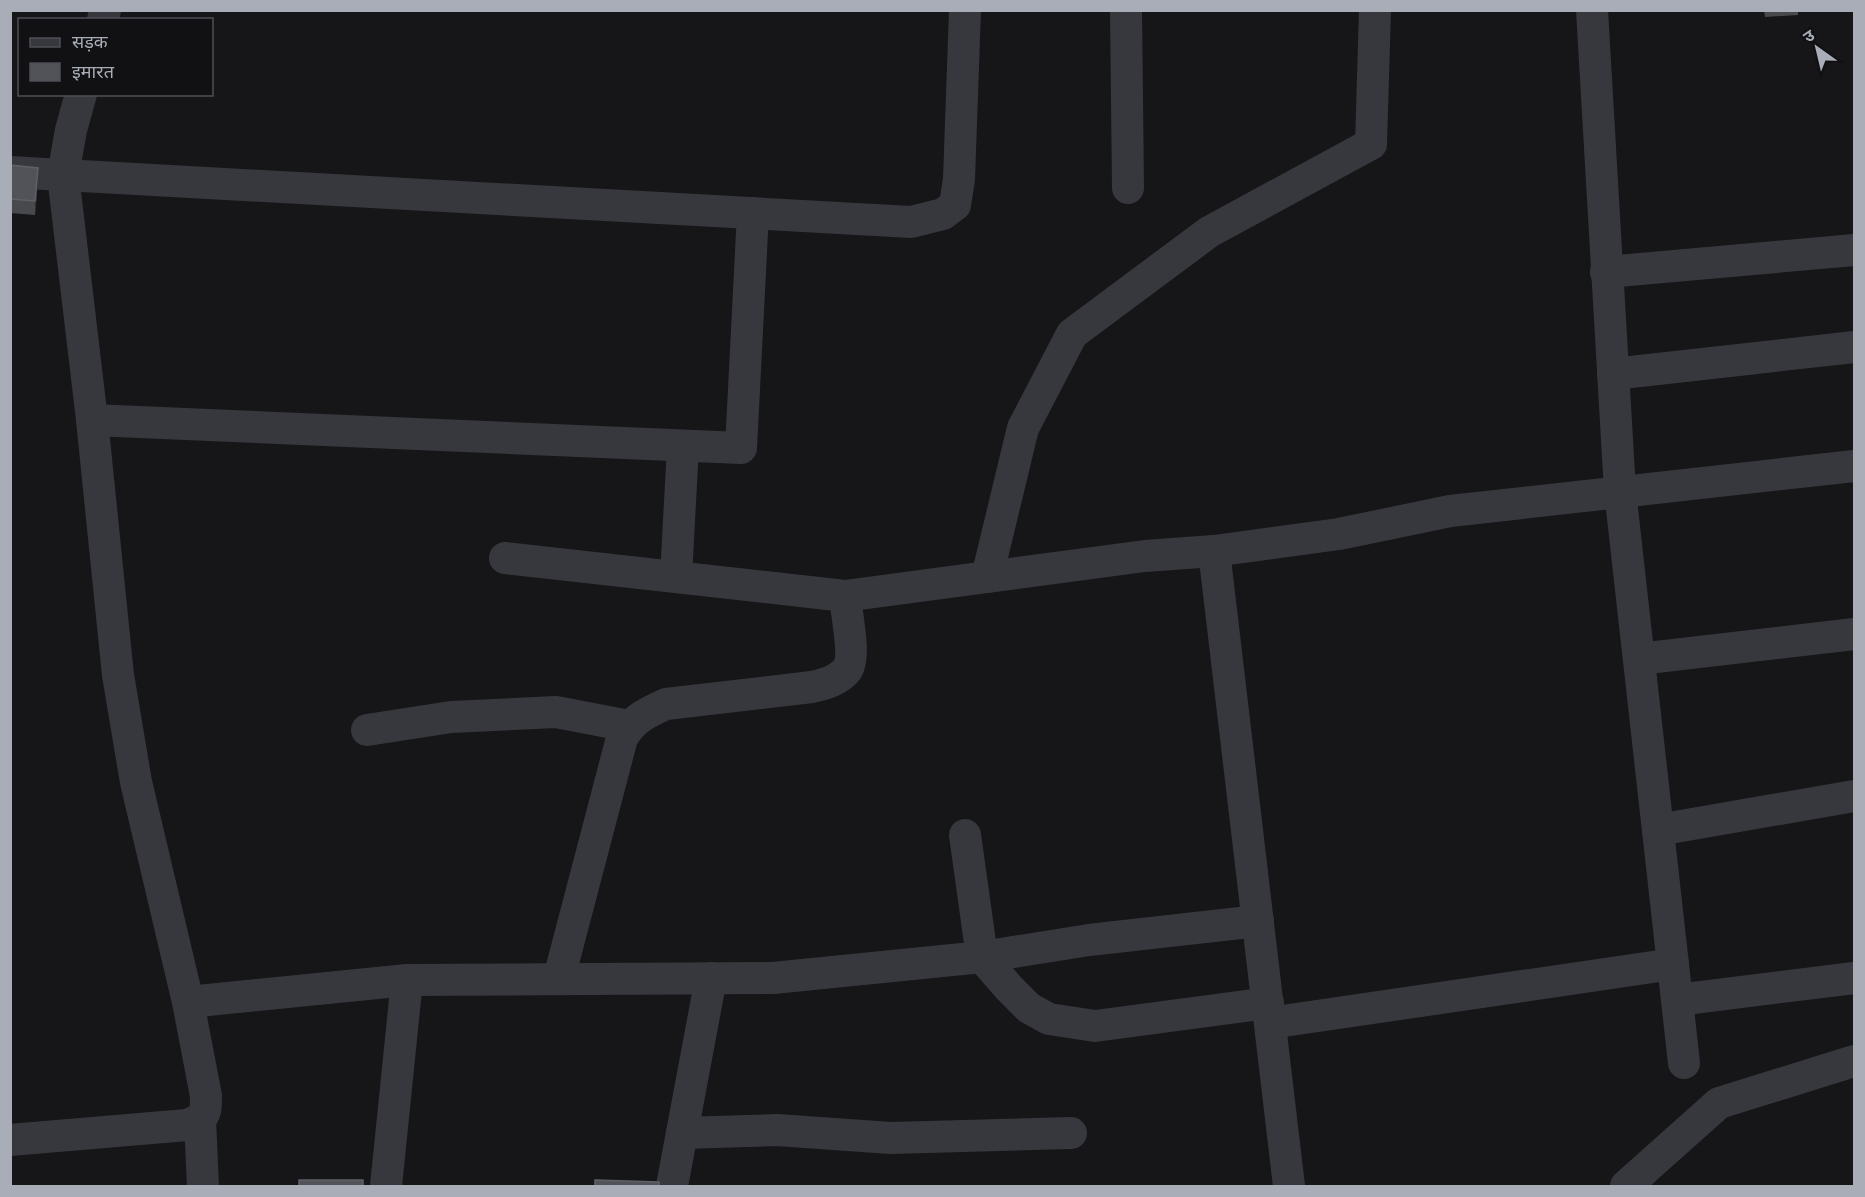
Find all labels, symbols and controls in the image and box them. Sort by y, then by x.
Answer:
legend [18,18,213,96]
north arrow [1787,18,1847,78]
text: उ [1799,24,1819,46]
text: सड़क [72,30,109,53]
text: इमारत [72,60,115,83]

